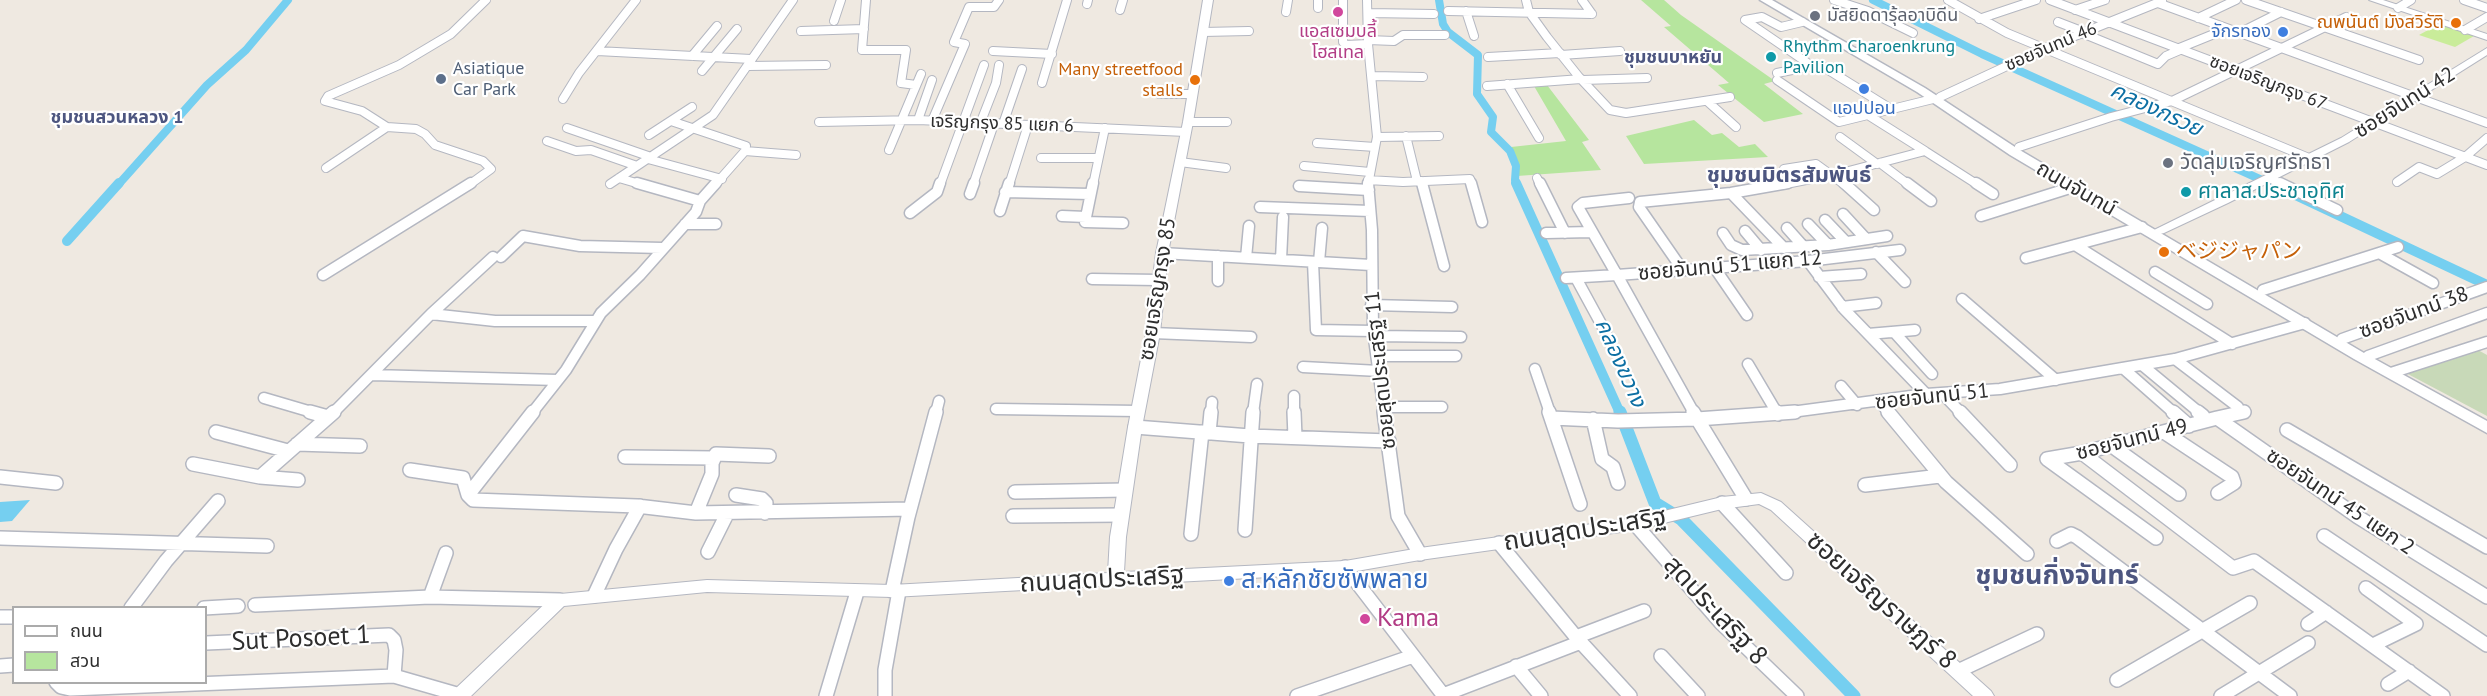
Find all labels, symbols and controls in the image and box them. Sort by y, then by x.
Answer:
marker: แอสเซมบลี้ โฮสเทล [1331,5,1345,19]
place label: มัสยิดดารุ้ลอาบิดีน [1827,5,1958,27]
marker: มัสยิดดารุ้ลอาบิดีน [1808,9,1822,23]
place label: ณพนันต์ มังสวิรัติ [2317,12,2444,34]
marker: ณพนันต์ มังสวิรัติ [2449,16,2463,30]
street label: ซอยจันทน์ 46 [2002,18,2100,76]
place label: แอสเซมบลี้ โฮสเทล [1299,21,1377,63]
place label: จักรทอง [2211,21,2271,43]
marker: จักรทอง [2276,25,2290,39]
place label: Rhythm Charoenkrung Pavilion [1783,36,1955,78]
district label: ชุมชนบาหยัน [1624,47,1722,69]
marker: Rhythm Charoenkrung Pavilion [1764,50,1778,64]
street label: ซอยเจริญกรุง 67 [2206,51,2330,115]
place label: Asiatique Car Park [453,58,524,100]
place label: Many streetfood stalls [1058,59,1183,101]
street label: ซอยจันทน์ 42 [2350,62,2460,144]
marker: Asiatique Car Park [434,72,448,86]
marker: Many streetfood stalls [1188,73,1202,87]
water label: คลองกรวย [2106,77,2206,143]
marker: แอปปอน [1857,82,1871,96]
place label: แอปปอน [1832,98,1896,120]
district label: ชุมชนสวนหลวง 1 [51,107,183,129]
street label: เจริญกรุง 85 แยก 6 [930,111,1074,137]
place label: วัดลุ่มเจริญศรัทธา [2180,150,2330,176]
street label: ถนนจันทน์ [2032,156,2120,222]
marker: วัดลุ่มเจริญศรัทธา [2161,156,2175,170]
district label: ชุมชนมิตรสัมพันธ์ [1707,163,1871,189]
place label: ศาลาส.ประชาอุทิศ [2198,179,2345,205]
marker: ศาลาส.ประชาอุทิศ [2179,185,2193,199]
street label: ซอยเจริญกรุง 85 [1134,215,1182,363]
place label: ベジジャパン [2176,239,2302,265]
street label: ซอยจันทน์ 51 แยก 12 [1637,245,1823,287]
marker: ベジジャパン [2157,245,2171,259]
street label: ซอยจันทน์ 38 [2356,282,2472,344]
street label: ซอยสุดประเสริฐ 11 [1360,289,1402,451]
water label: คลองขวาง [1589,315,1651,411]
street label: ซอยจันทน์ 51 [1874,378,1990,416]
street label: ซอยจันทน์ 49 [2073,414,2191,466]
street label: ซอยจันทน์ 45 แยก 2 [2261,443,2419,561]
street label: ถนนสุดประเสริฐ [1501,502,1669,558]
street label: ซอยเจริญราษฎร์ 8 [1799,525,1963,677]
street label: สุดประเสริฐ 8 [1656,550,1774,672]
street label: ถนนสุดประเสริฐ [1019,560,1185,600]
district label: ชุมชนกิ่งจันทร์ [1975,560,2139,592]
place label: ส.หลักชัยซัพพลาย [1241,565,1428,597]
marker: ส.หลักชัยซัพพลาย [1222,574,1236,588]
place label: Kama [1377,603,1439,635]
legend [12,606,207,684]
marker: Kama [1358,612,1372,626]
text: ถนน [70,619,103,642]
street label: Sut Posoet 1 [231,620,371,658]
text: สวน [70,649,100,672]

